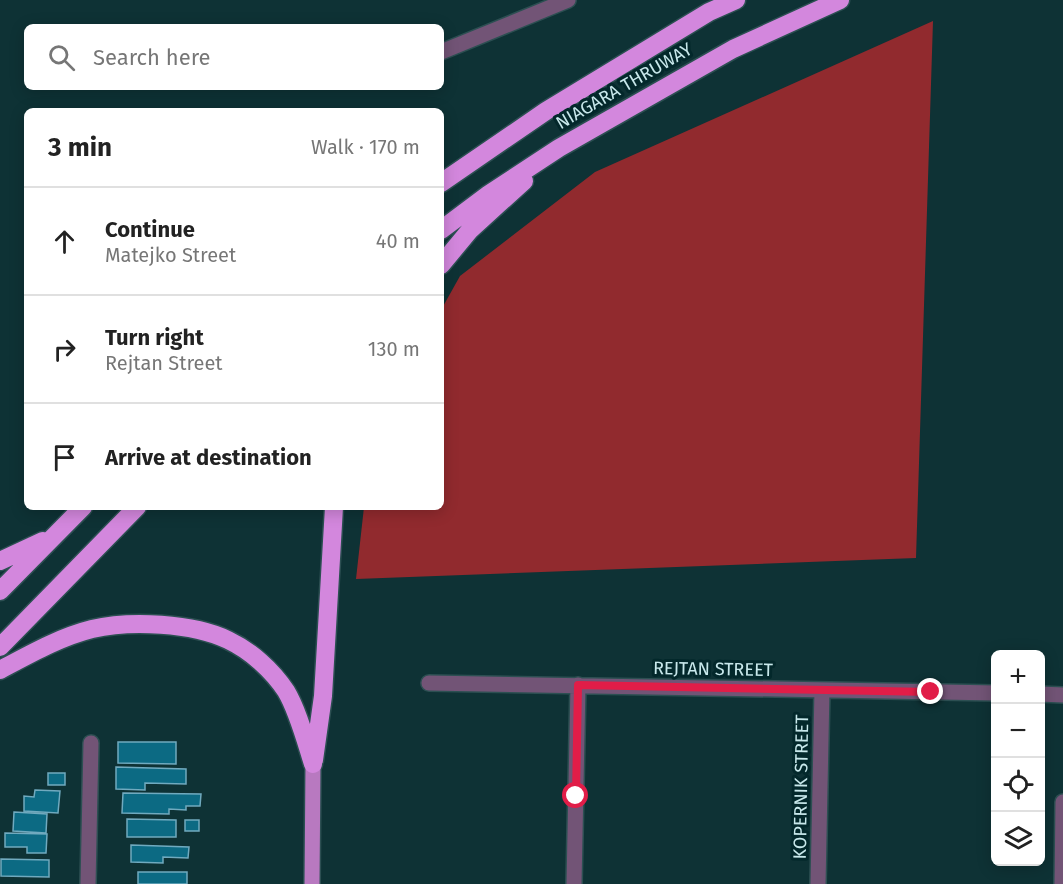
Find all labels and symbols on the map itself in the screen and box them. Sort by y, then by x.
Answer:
street label: NIAGARA THRUWAY [552,38,696,134]
street label: REJTAN STREET [653,657,774,681]
route end [917,678,943,704]
street label: KOPERNIK STREET [789,714,813,860]
route start [562,782,588,808]

